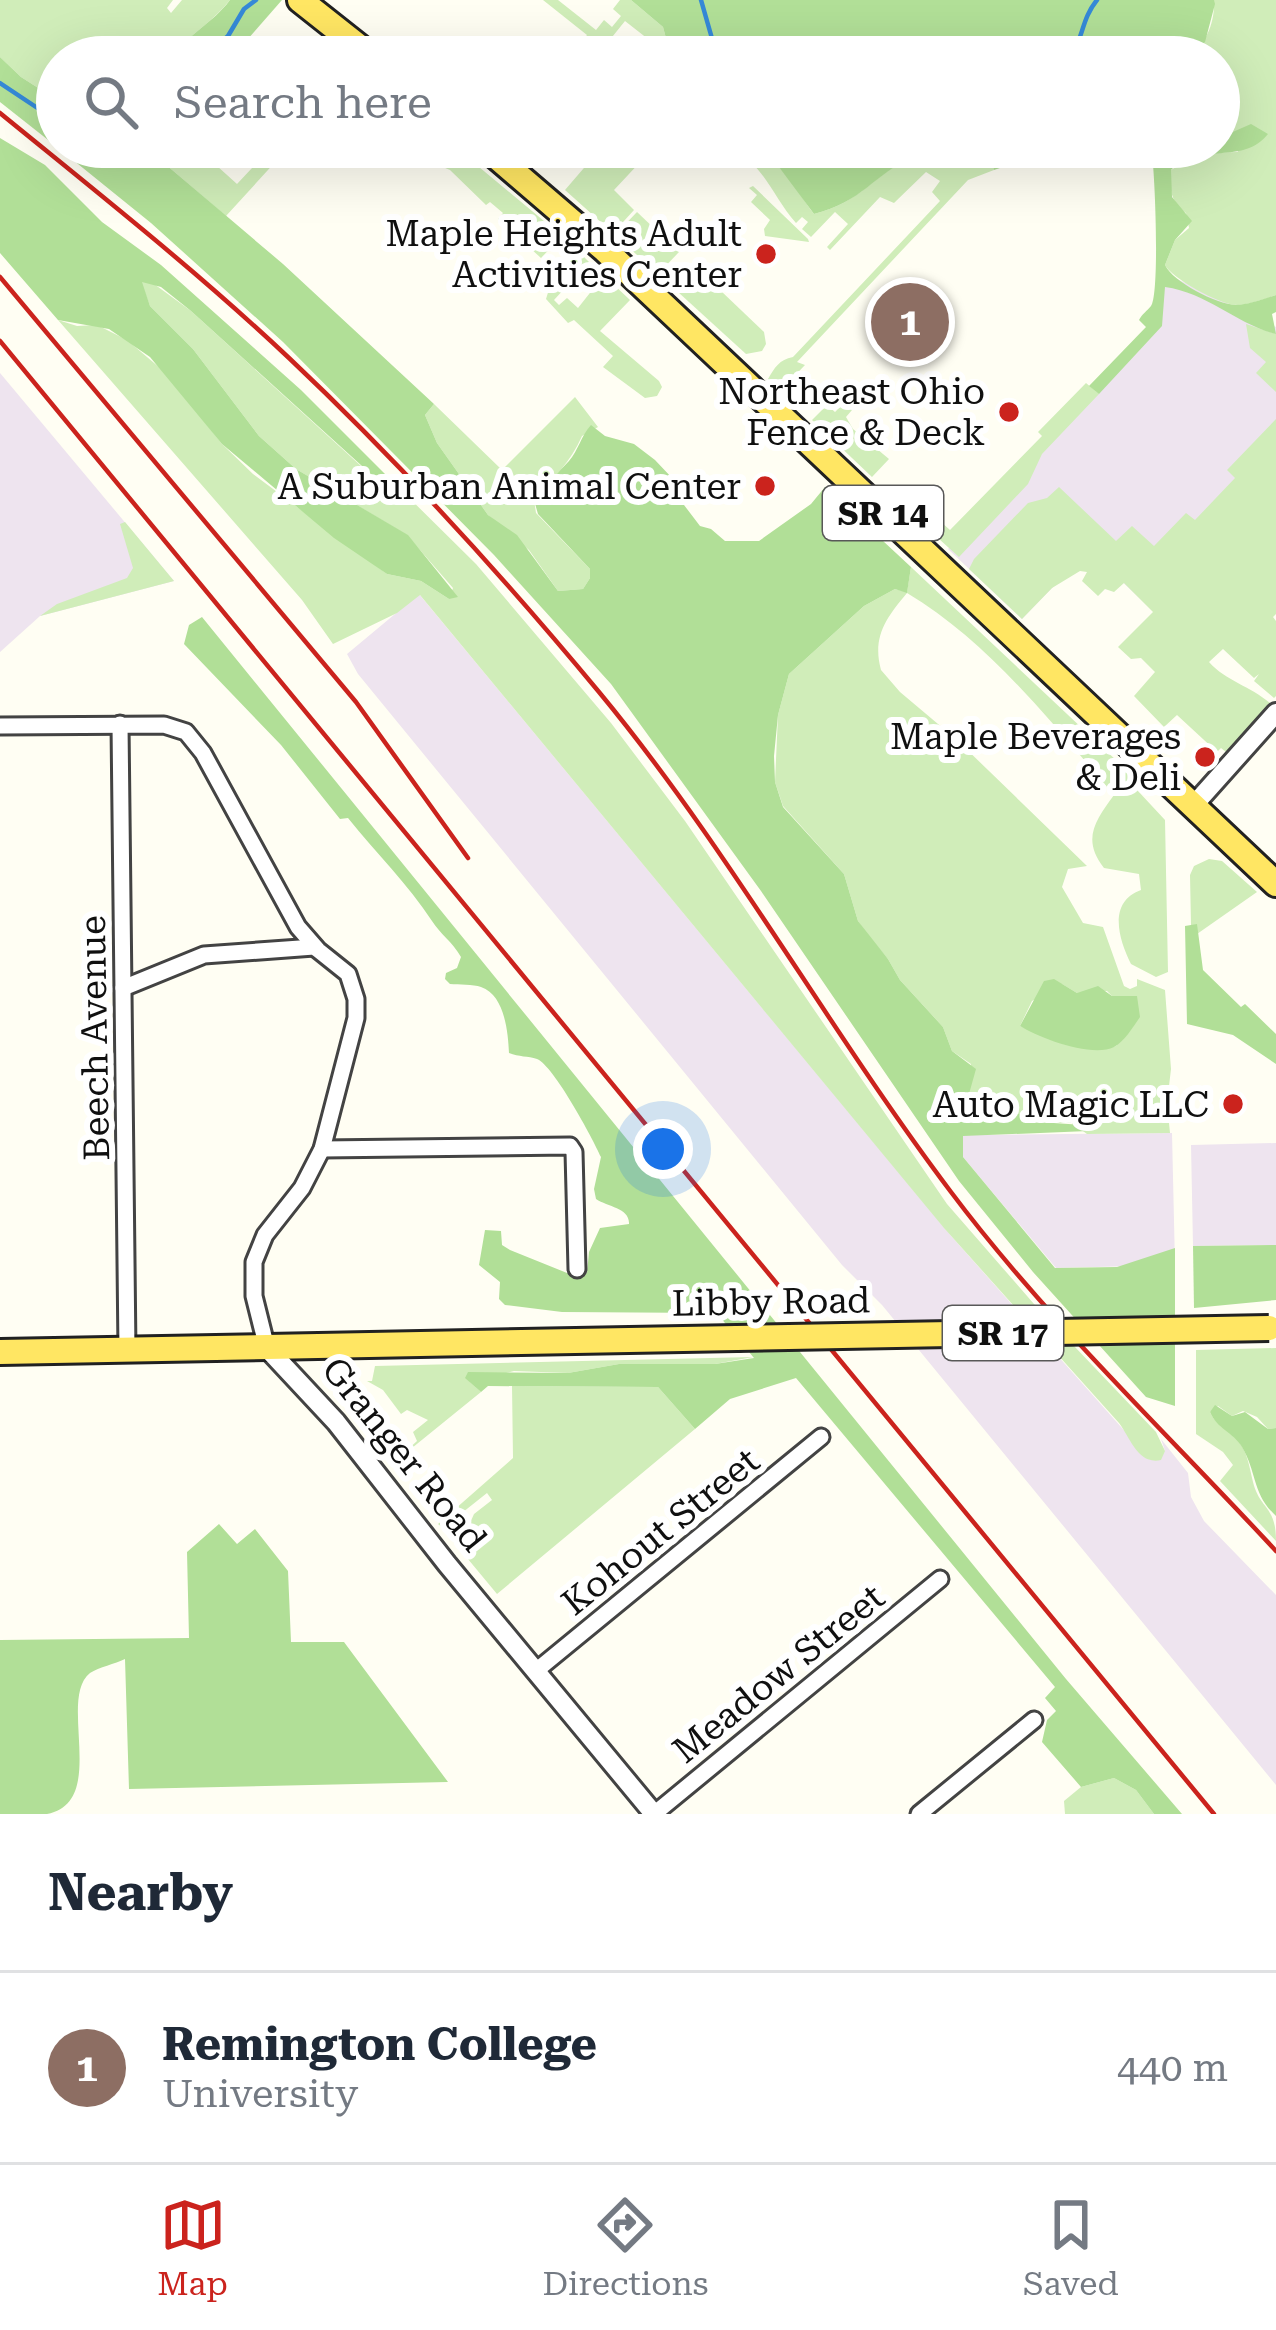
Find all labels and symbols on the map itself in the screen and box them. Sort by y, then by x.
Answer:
place label: Maple Heights Adult Activities Center [386,213,742,296]
marker: Maple Heights Adult Activities Center [753,241,779,267]
pin: 1 [871,277,949,367]
place label: Northeast Ohio Fence & Deck [718,371,985,454]
marker: Northeast Ohio Fence & Deck [996,399,1022,425]
place label: A Suburban Animal Center [278,466,741,508]
marker: A Suburban Animal Center [752,473,778,499]
road number: SR 14 [823,486,943,540]
place label: Maple Beverages & Deli [890,716,1181,799]
marker: Maple Beverages & Deli [1192,744,1218,770]
street label: Beech Avenue [72,915,118,1161]
place label: Auto Magic LLC [932,1084,1209,1126]
marker: Auto Magic LLC [1220,1091,1246,1117]
your location [633,1119,693,1179]
street label: Libby Road [672,1279,871,1325]
road number: SR 17 [943,1306,1063,1360]
street label: Granger Road [313,1349,495,1560]
street label: Kohout Street [554,1440,768,1624]
street label: Meadow Street [665,1576,893,1772]

